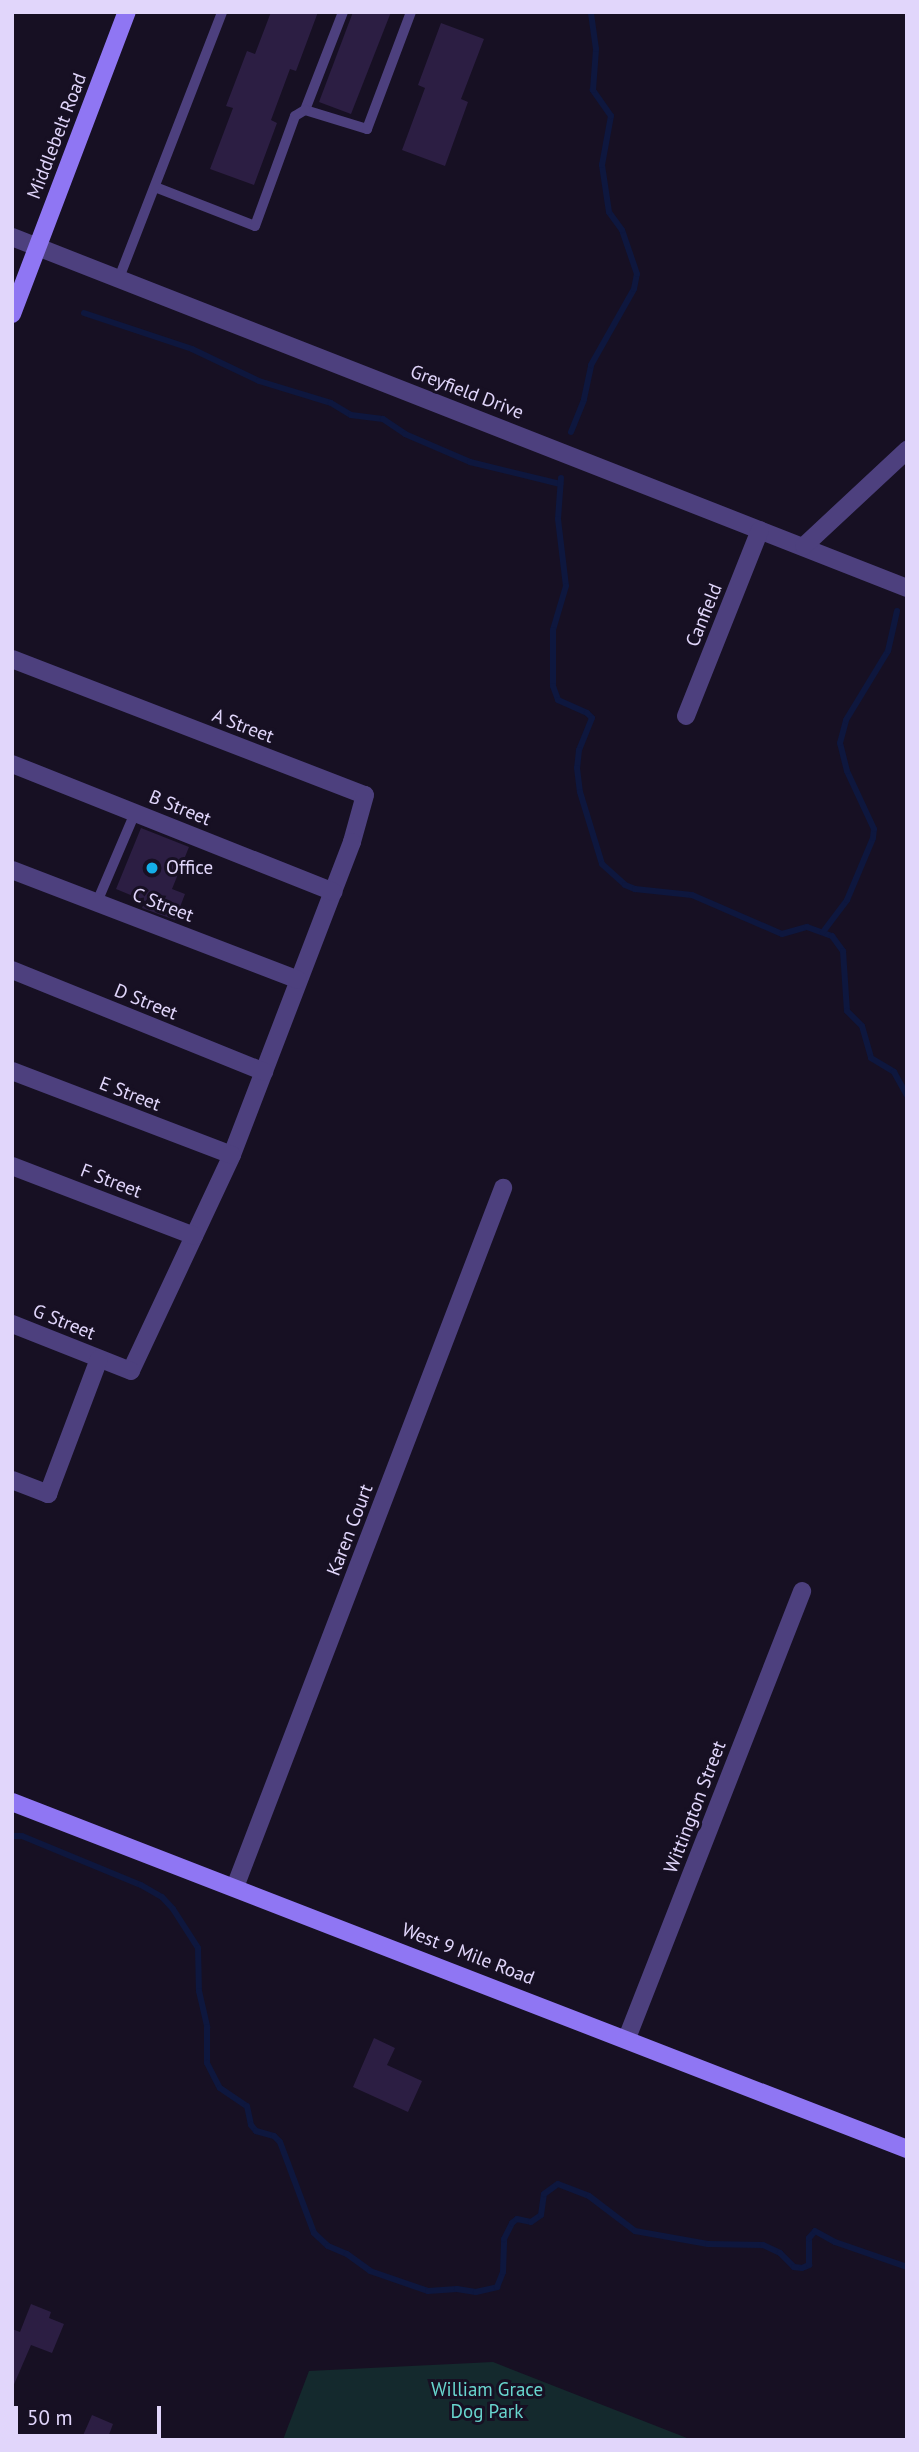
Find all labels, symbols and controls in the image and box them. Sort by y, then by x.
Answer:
street label: Middlebelt Road [23,70,91,202]
street label: Greyfield Drive [407,360,527,424]
street label: Canfield [681,580,727,650]
street label: A Street [209,704,277,748]
street label: B Street [146,785,214,831]
place label: Office [166,857,213,879]
marker: Office [144,860,160,876]
street label: C Street [129,883,197,927]
street label: D Street [111,979,181,1025]
street label: E Street [96,1072,164,1116]
street label: F Street [77,1159,145,1203]
street label: G Street [29,1299,99,1345]
street label: Karen Court [322,1481,378,1579]
street label: Wittington Street [659,1738,731,1876]
street label: West 9 Mile Road [398,1918,538,1990]
park label: William Grace Dog Park [431,2379,543,2423]
scale bar [18,2392,164,2436]
text: 50 m [27,2404,73,2431]

